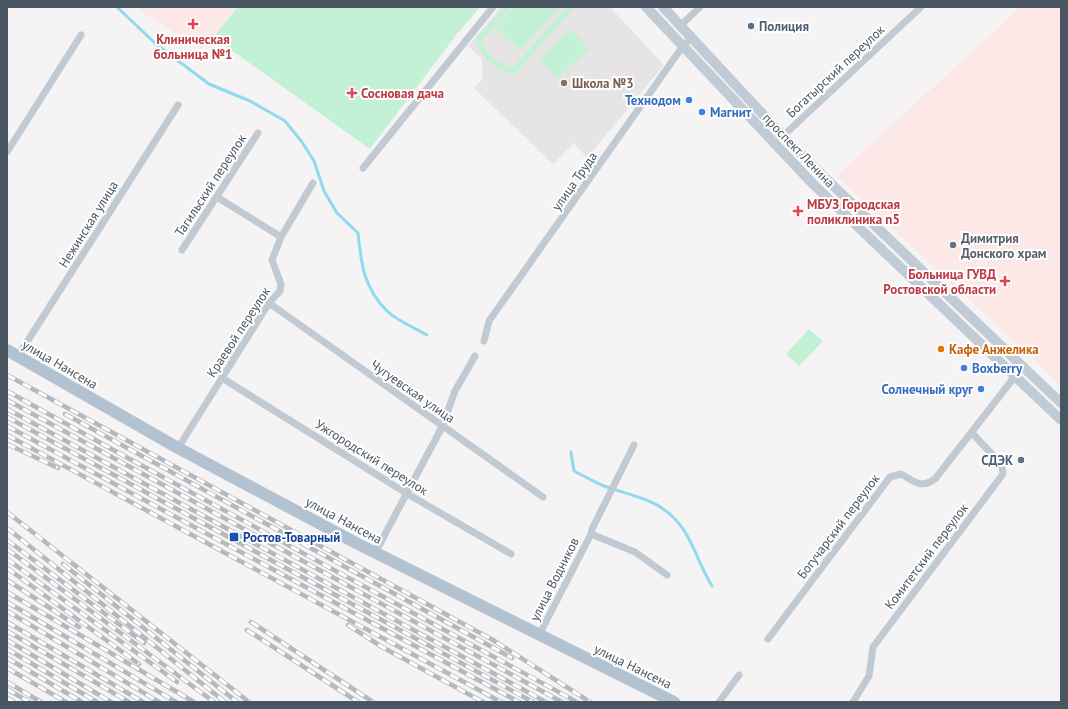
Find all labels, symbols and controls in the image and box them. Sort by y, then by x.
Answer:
marker: Клиническая больница №1 [187,18,199,30]
place label: Полиция [759,18,809,35]
marker: Полиция [746,21,756,31]
street label: Богатырский переулок [783,21,889,121]
place label: Клиническая больница №1 [154,31,232,63]
place label: Школа №3 [572,75,634,92]
marker: Школа №3 [559,78,569,88]
place label: Сосновая дача [361,85,444,102]
marker: Сосновая дача [346,87,358,99]
place label: Технодом [625,92,681,109]
marker: Технодом [684,95,694,105]
place label: Магнит [710,104,752,121]
marker: Магнит [697,107,707,117]
street label: проспект Ленина [759,110,838,191]
street label: Тагильский переулок [171,130,250,240]
street label: улица Труда [548,148,601,214]
street label: Нежинская улица [55,178,122,271]
place label: МБУЗ Городская поликлиника n5 [807,196,900,228]
marker: МБУЗ Городская поликлиника n5 [792,205,804,217]
place label: Димитрия Донского храм [961,230,1047,262]
marker: Димитрия Донского храм [948,240,958,250]
place label: Больница ГУВД Ростовской области [883,266,996,298]
marker: Больница ГУВД Ростовской области [999,275,1011,287]
street label: Краевой переулок [203,283,274,381]
street label: улица Нансена [19,336,101,393]
place label: Кафе Анжелика [949,341,1039,358]
marker: Кафе Анжелика [936,344,946,354]
street label: Чугуевская улица [367,356,458,427]
place label: Boxberry [972,360,1023,377]
marker: Boxberry [959,363,969,373]
place label: Солнечный круг [882,381,973,398]
marker: Солнечный круг [976,384,986,394]
street label: Ужгородский переулок [312,416,432,500]
place label: СДЭК [981,452,1013,469]
marker: СДЭК [1016,455,1026,465]
street label: Богучарский переулок [793,470,884,582]
street label: улица Нансена [303,493,385,548]
street label: Комитетский переулок [881,499,972,613]
place label: Ростов-Товарный [243,529,340,546]
marker: Ростов-Товарный [228,531,240,543]
street label: улица Водников [526,535,583,624]
street label: улица Нансена [591,640,674,693]

